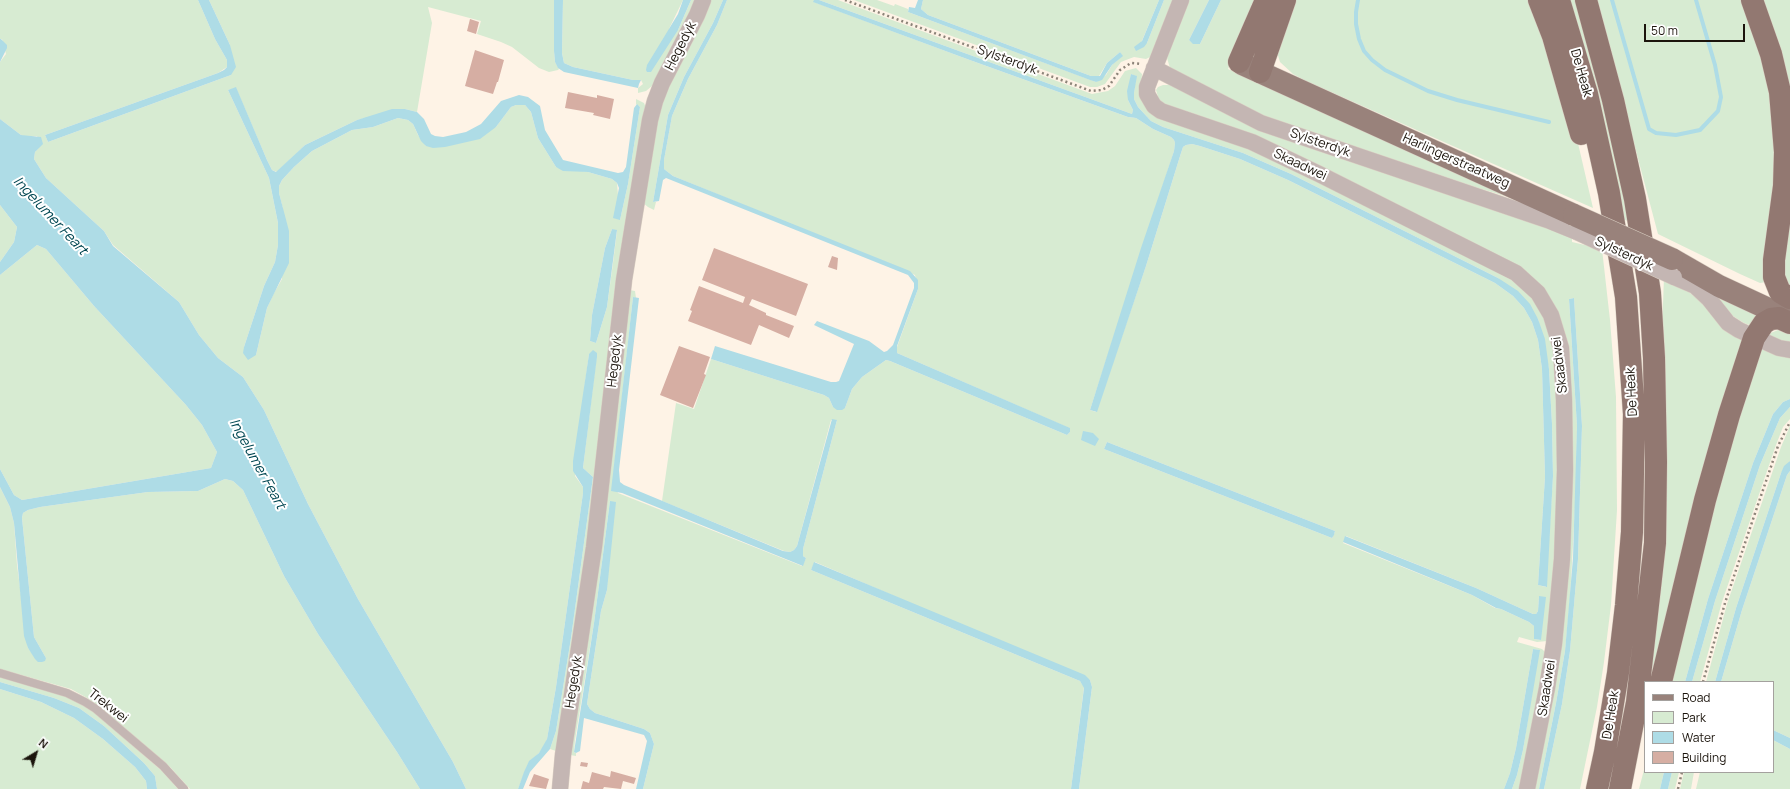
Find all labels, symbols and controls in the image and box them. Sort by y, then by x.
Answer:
scale bar [1646,16,1747,42]
street label: Hegedyk [662,19,700,73]
text: 50 m [1651,22,1678,39]
street label: Sylsterdyk [975,42,1039,78]
street label: De Heak [1567,47,1595,99]
street label: Sylsterdyk [1288,125,1352,161]
street label: Harlingerstraatweg [1400,130,1512,192]
street label: Skaadwei [1271,146,1329,184]
water label: Ingelumer Feart [9,173,91,259]
street label: Sylsterdyk [1592,234,1656,274]
street label: Hegedyk [604,334,626,388]
street label: Skaadwei [1549,336,1571,394]
street label: De Heak [1623,367,1641,417]
water label: Ingelumer Feart [225,416,289,512]
street label: Hegedyk [562,655,586,709]
street label: Skaadwei [1535,659,1559,717]
legend [1644,681,1774,773]
street label: Trekwei [85,686,131,726]
text: Road [1682,689,1710,706]
street label: De Heak [1599,690,1623,740]
text: Park [1682,709,1706,726]
text: Water [1682,729,1715,746]
north arrow [16,733,56,773]
text: N [36,735,51,751]
text: Building [1682,749,1726,766]

